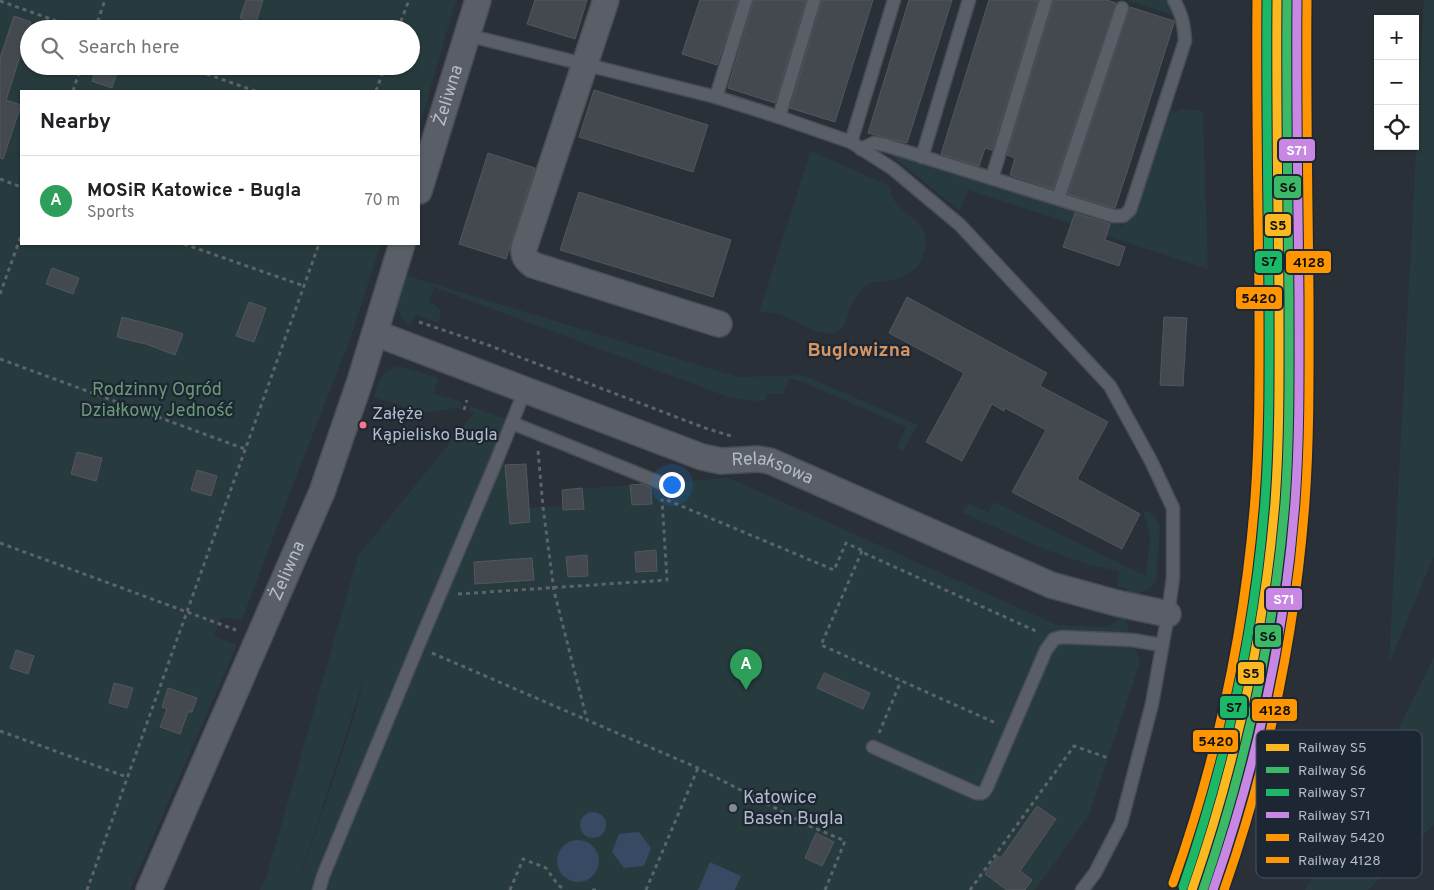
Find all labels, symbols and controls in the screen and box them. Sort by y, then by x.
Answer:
map controls [1374,15,1419,150]
button: + [1374,15,1419,60]
search box [20,20,420,75]
icon: search [38,34,66,62]
text: Search here [78,36,180,60]
button: − [1374,60,1419,105]
street label: Żeliwna [426,62,469,129]
button: locate [1374,105,1419,150]
text: Nearby [40,109,111,136]
line badge: S71 [1278,138,1316,162]
text: S71 [1286,143,1308,160]
line badge: S6 [1273,175,1302,199]
text: MOSiR Katowice - Bugla [87,179,301,203]
text: S6 [1279,180,1297,197]
text: A [50,191,62,211]
text: 70 m [365,191,400,211]
text: Sports [87,203,135,223]
line badge: S5 [1264,213,1292,237]
text: S5 [1269,218,1287,235]
line badge: S7 [1254,250,1283,274]
line badge: 4128 [1285,250,1332,274]
text: S7 [1261,254,1277,271]
text: 4128 [1293,255,1325,272]
line badge: 5420 [1235,286,1283,310]
text: 5420 [1241,291,1277,308]
district label: Buglowizna [807,339,911,363]
park label: Rodzinny Ogród Działkowy Jedność [81,379,233,423]
place label: Załęże Kąpielisko Bugla [372,404,498,447]
marker: Załęże Kąpielisko Bugla [358,420,368,430]
street label: Relaksowa [731,448,817,490]
your location [659,472,685,498]
street label: Żeliwna [263,537,311,604]
line badge: S71 [1265,587,1303,611]
text: S71 [1273,592,1295,609]
line badge: S6 [1254,624,1282,648]
text: S6 [1259,629,1277,646]
pin: A [730,649,762,690]
line badge: S5 [1237,661,1265,685]
text: S5 [1242,666,1260,683]
line badge: S7 [1219,695,1248,719]
line badge: 4128 [1251,698,1298,722]
text: S7 [1226,700,1242,717]
text: 4128 [1259,703,1291,720]
line badge: 5420 [1192,729,1239,753]
legend [1256,730,1422,878]
text: 5420 [1198,734,1234,751]
text: Railway S5 [1298,740,1367,757]
text: Railway S6 [1298,763,1366,780]
text: Railway S7 [1298,785,1365,802]
place label: Katowice Basen Bugla [743,787,843,831]
marker: Katowice Basen Bugla [727,802,739,814]
text: Railway S71 [1298,808,1371,825]
text: Railway 5420 [1298,830,1385,847]
text: Railway 4128 [1298,853,1381,870]

